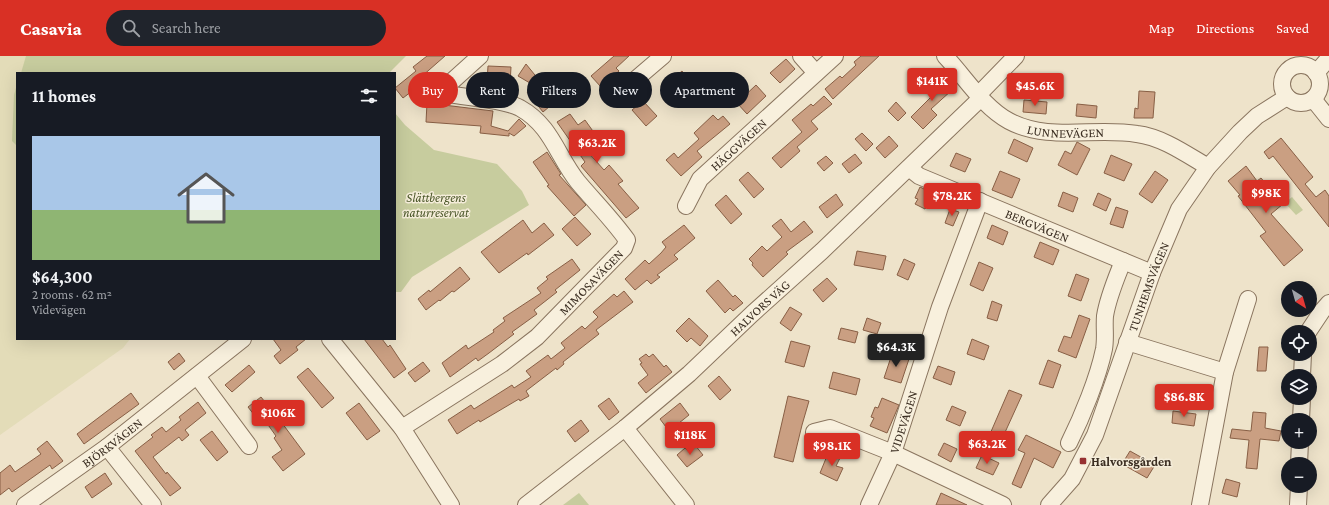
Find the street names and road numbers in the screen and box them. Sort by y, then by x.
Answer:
street label: HÄGGVÄGEN [707,115,770,174]
street label: LUNNEVÄGEN [1025,122,1104,141]
street label: BERGVÄGEN [1003,206,1071,246]
street label: TUNHEMSVÄGEN [1125,240,1172,334]
street label: MIMOSAVÄGEN [556,246,627,318]
street label: HALVORS VÄG [727,277,793,339]
street label: VIDEVÄGEN [886,389,921,455]
street label: BJÖRKVÄGEN [79,415,145,471]

